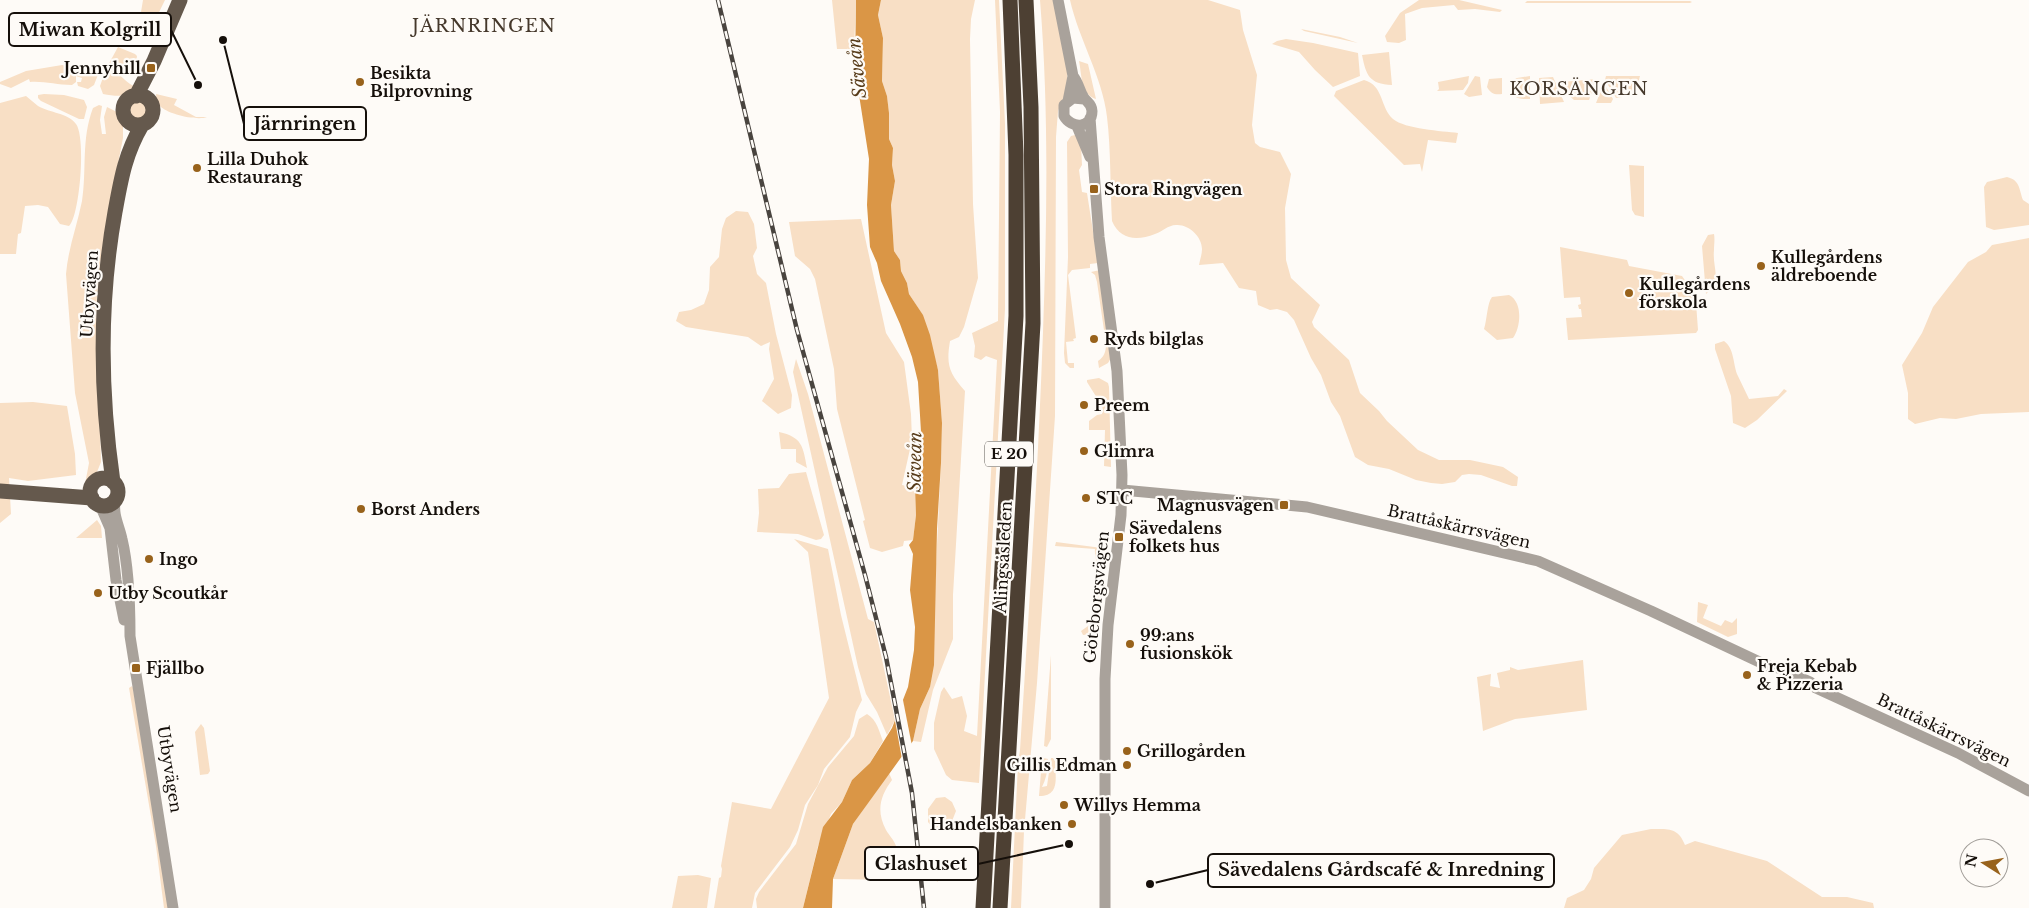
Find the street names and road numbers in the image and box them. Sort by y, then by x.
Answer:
street label: Utbyvägen [76,249,102,339]
road number: E 20 [985,442,1033,466]
street label: Alingsåsleden [990,500,1016,615]
street label: Brattåskärrsvägen [1385,500,1533,552]
street label: Göteborgsvägen [1079,530,1113,664]
street label: Brattåskärrsvägen [1874,689,2014,771]
street label: Utbyvägen [153,724,187,814]

